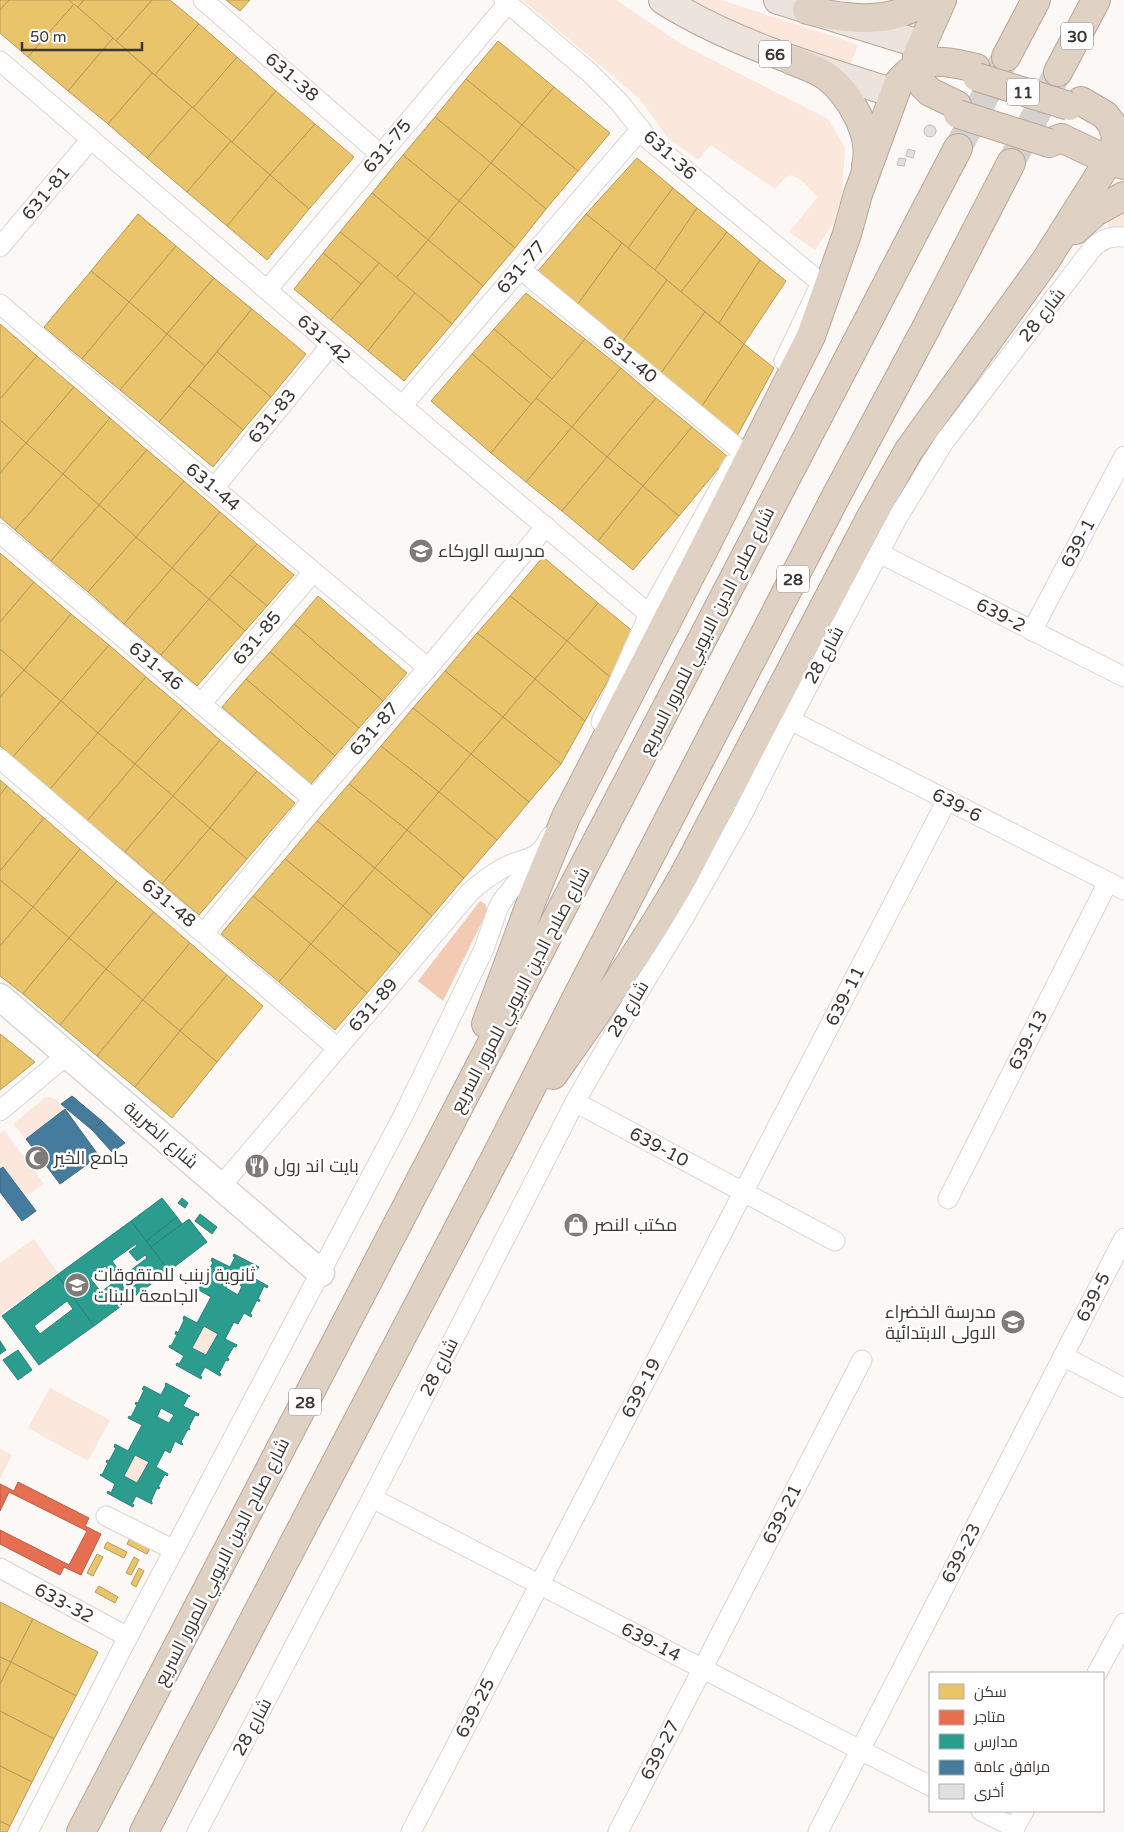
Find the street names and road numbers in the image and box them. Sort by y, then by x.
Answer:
road number: 30 [1061,22,1093,50]
road number: 66 [759,41,791,68]
street label: 631-38 [261,48,323,106]
road number: 11 [1007,78,1039,105]
street label: 631-75 [358,115,416,177]
street label: 631-36 [639,125,701,185]
street label: 631-81 [17,161,75,225]
street label: 631-77 [492,236,550,298]
street label: شارع 28 [1014,284,1071,347]
street label: 631-42 [293,310,355,368]
street label: 631-40 [598,330,662,388]
street label: 631-83 [243,384,301,448]
street label: 631-44 [181,458,245,516]
street label: شارع صلاح الدين الايوبي للمرور السريع [635,503,782,760]
street label: 639-1 [1056,515,1100,571]
road number: 28 [777,566,809,592]
street label: 639-2 [973,593,1029,637]
street label: 631-85 [228,606,286,670]
street label: شارع 28 [800,622,849,688]
street label: 631-46 [124,637,188,695]
street label: 631-87 [345,698,403,760]
street label: 639-6 [929,783,985,827]
street label: شارع صلاح الدين الايوبي للمرور السريع [446,863,597,1118]
street label: 631-48 [137,874,201,932]
street label: 639-11 [821,963,869,1029]
street label: 631-89 [344,974,402,1036]
street label: شارع 28 [603,977,654,1042]
street label: 639-13 [1004,1007,1052,1073]
street label: شارع الضريبة [119,1097,203,1174]
street label: 639-10 [626,1122,692,1172]
street label: 639-5 [1071,1269,1115,1325]
street label: شارع 28 [415,1334,464,1400]
street label: 639-19 [617,1355,665,1421]
road number: 28 [289,1388,321,1415]
street label: شارع صلاح الدين الايوبي للمرور السريع [150,1434,297,1691]
street label: 639-21 [758,1481,806,1547]
street label: 639-23 [937,1520,985,1586]
street label: 633-32 [31,1578,97,1628]
street label: 639-14 [618,1618,684,1666]
street label: 639-25 [451,1675,499,1741]
street label: شارع 28 [228,1694,277,1760]
street label: 639-27 [636,1717,684,1783]

